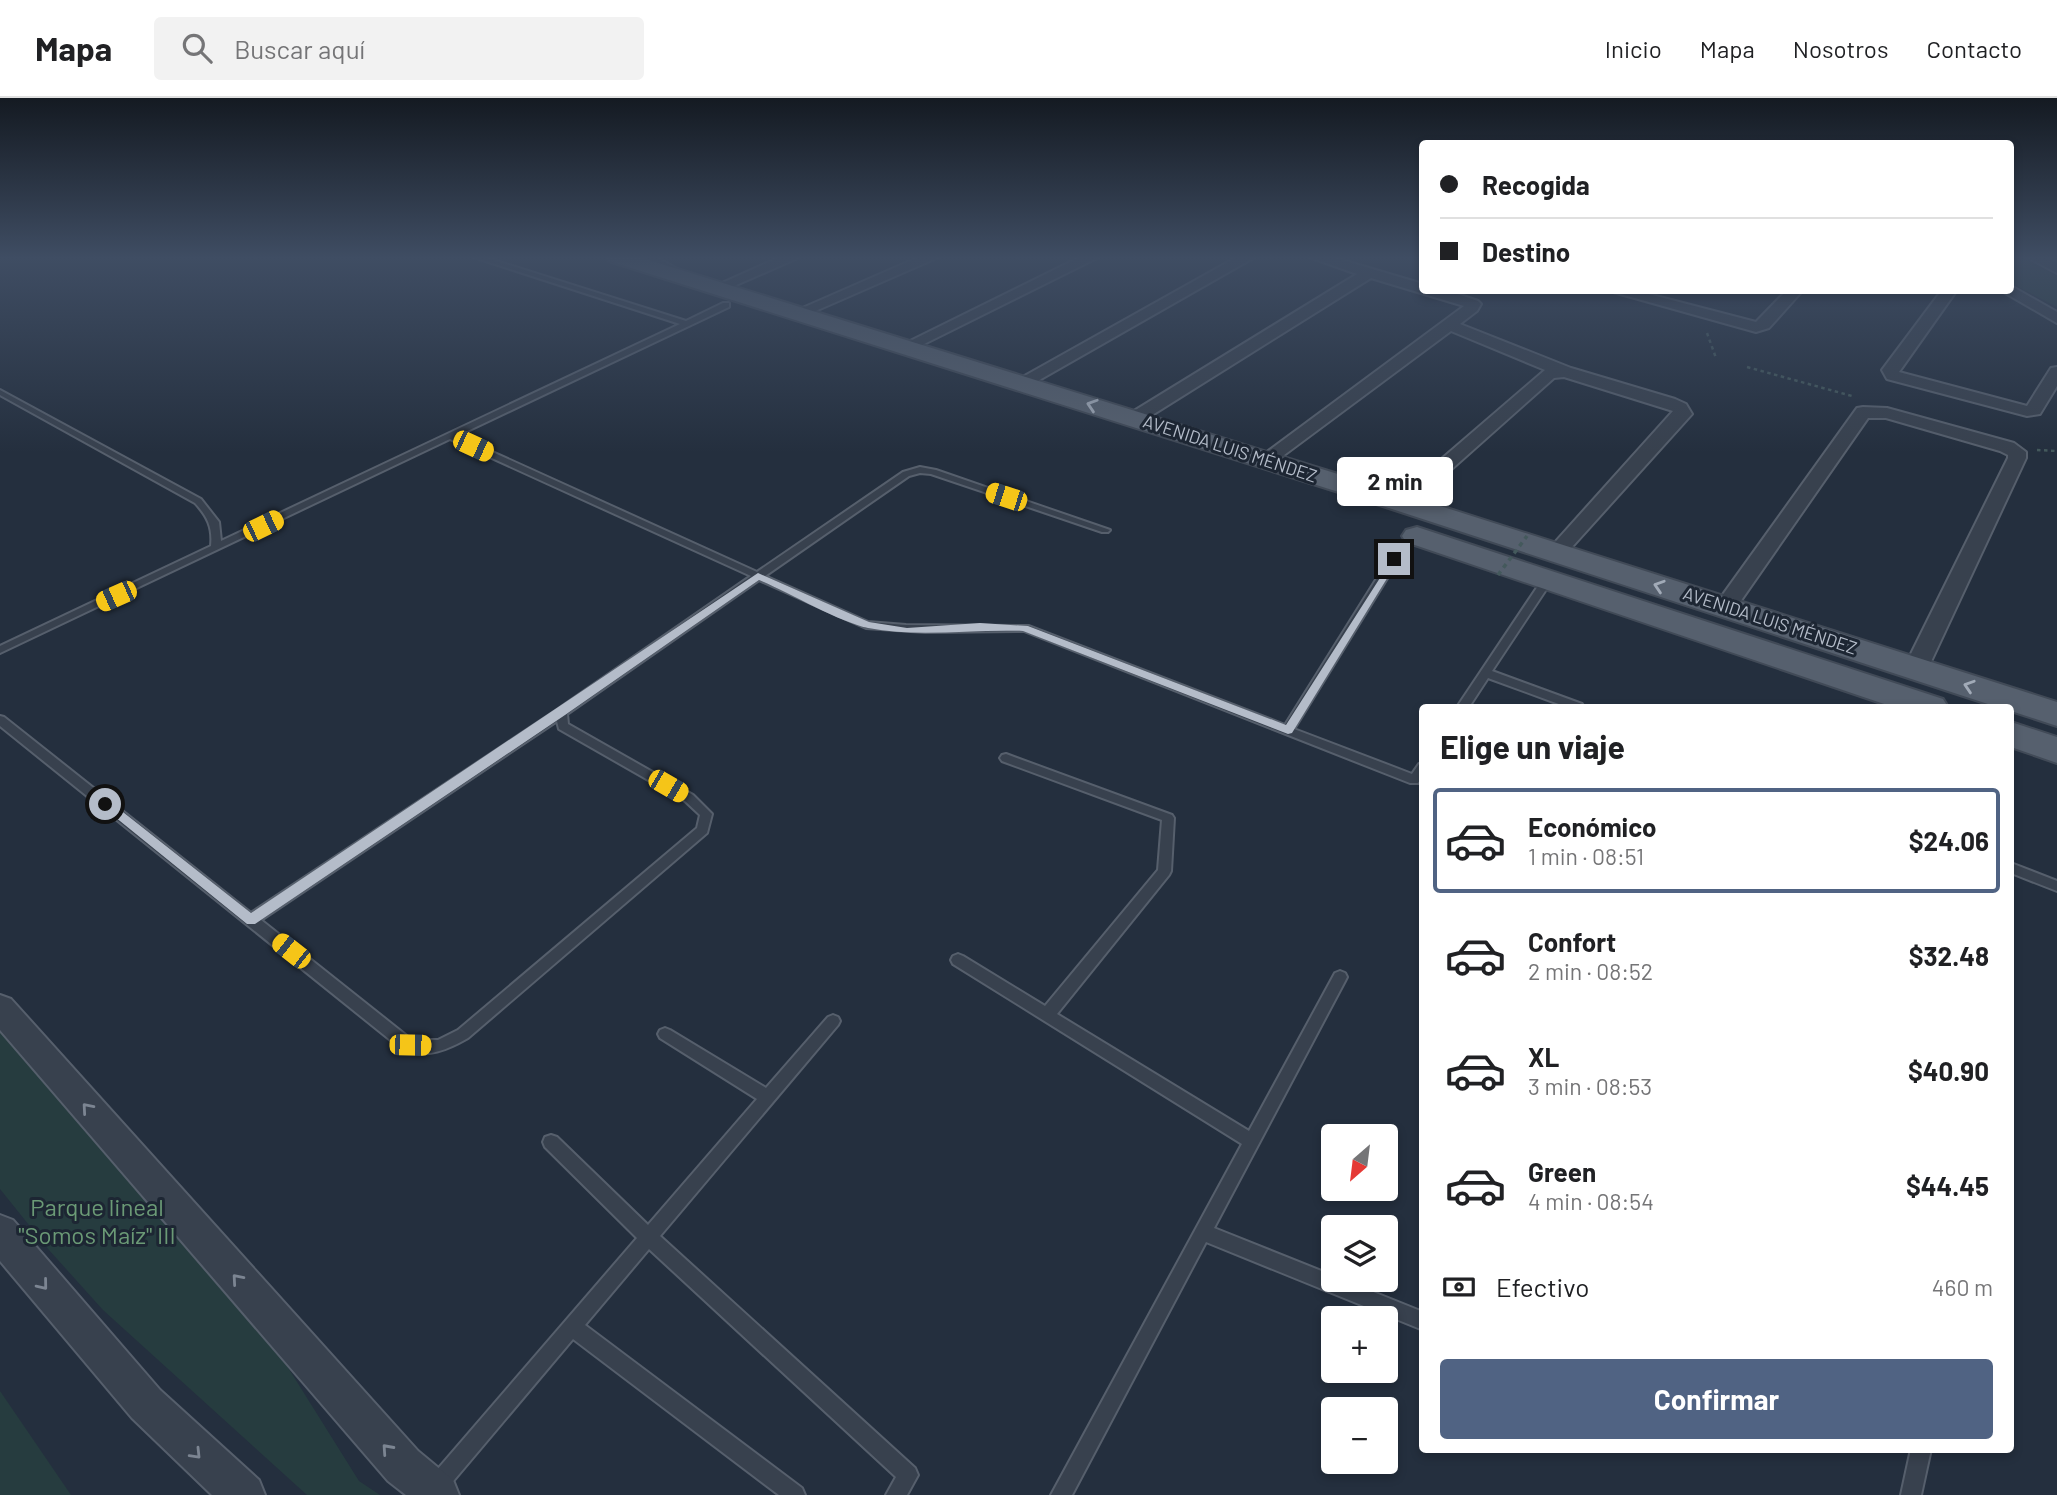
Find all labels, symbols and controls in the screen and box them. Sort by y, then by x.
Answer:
search box [154,17,644,80]
text: Mapa [35,28,112,68]
icon: search [178,29,216,67]
text: Buscar aquí [234,33,365,64]
text: Inicio [1605,34,1662,63]
text: Mapa [1700,34,1755,63]
text: Nosotros [1793,34,1889,63]
text: Contacto [1927,34,2022,63]
text: Recogida [1482,169,1590,200]
text: Destino [1482,236,1570,267]
one-way arrow [1086,399,1099,413]
street label: AVENIDA LUIS MÉNDEZ [1141,410,1320,487]
car [450,428,497,464]
callout: 2 min [1336,458,1452,506]
text: 2 min [1367,467,1423,495]
car [983,481,1030,513]
car [240,507,287,545]
route end [1378,543,1410,575]
car [93,578,140,614]
one-way arrow [1653,579,1665,594]
street label: AVENIDA LUIS MÉNDEZ [1681,582,1860,659]
one-way arrow [1963,680,1975,694]
text: Elige un viaje [1440,727,1625,765]
car [645,766,692,806]
route start [89,788,121,820]
icon: car [1444,809,1507,872]
text: Económico [1528,811,1657,842]
text: $24.06 [1909,825,1989,856]
text: 1 min · 08:51 [1528,842,1644,870]
icon: car [1444,924,1507,987]
text: Confort [1528,926,1616,957]
car [268,930,315,972]
text: $32.48 [1909,940,1989,971]
text: 2 min · 08:52 [1528,957,1653,985]
car [389,1034,432,1056]
icon: car [1444,1039,1507,1102]
text: XL [1528,1041,1559,1072]
text: $40.90 [1908,1055,1989,1086]
text: 3 min · 08:53 [1528,1072,1652,1100]
one-way arrow [83,1103,95,1116]
north arrow [1321,1124,1398,1200]
map controls [1321,1124,1398,1474]
icon: car [1444,1154,1507,1217]
text: Green [1528,1156,1596,1187]
text: $44.45 [1906,1170,1989,1201]
text: 4 min · 08:54 [1528,1187,1654,1215]
park label: Parque lineal "Somos Maíz" III [18,1192,176,1249]
button: layers [1321,1215,1398,1292]
icon: cash [1440,1268,1478,1306]
text: Efectivo [1496,1271,1589,1302]
text: 460 m [1932,1273,1993,1301]
one-way arrow [233,1274,245,1287]
one-way arrow [35,1278,48,1290]
button: + [1321,1306,1398,1383]
button: Confirmar [1440,1359,1993,1439]
button: − [1321,1397,1398,1474]
one-way arrow [383,1444,396,1457]
one-way arrow [187,1446,200,1459]

